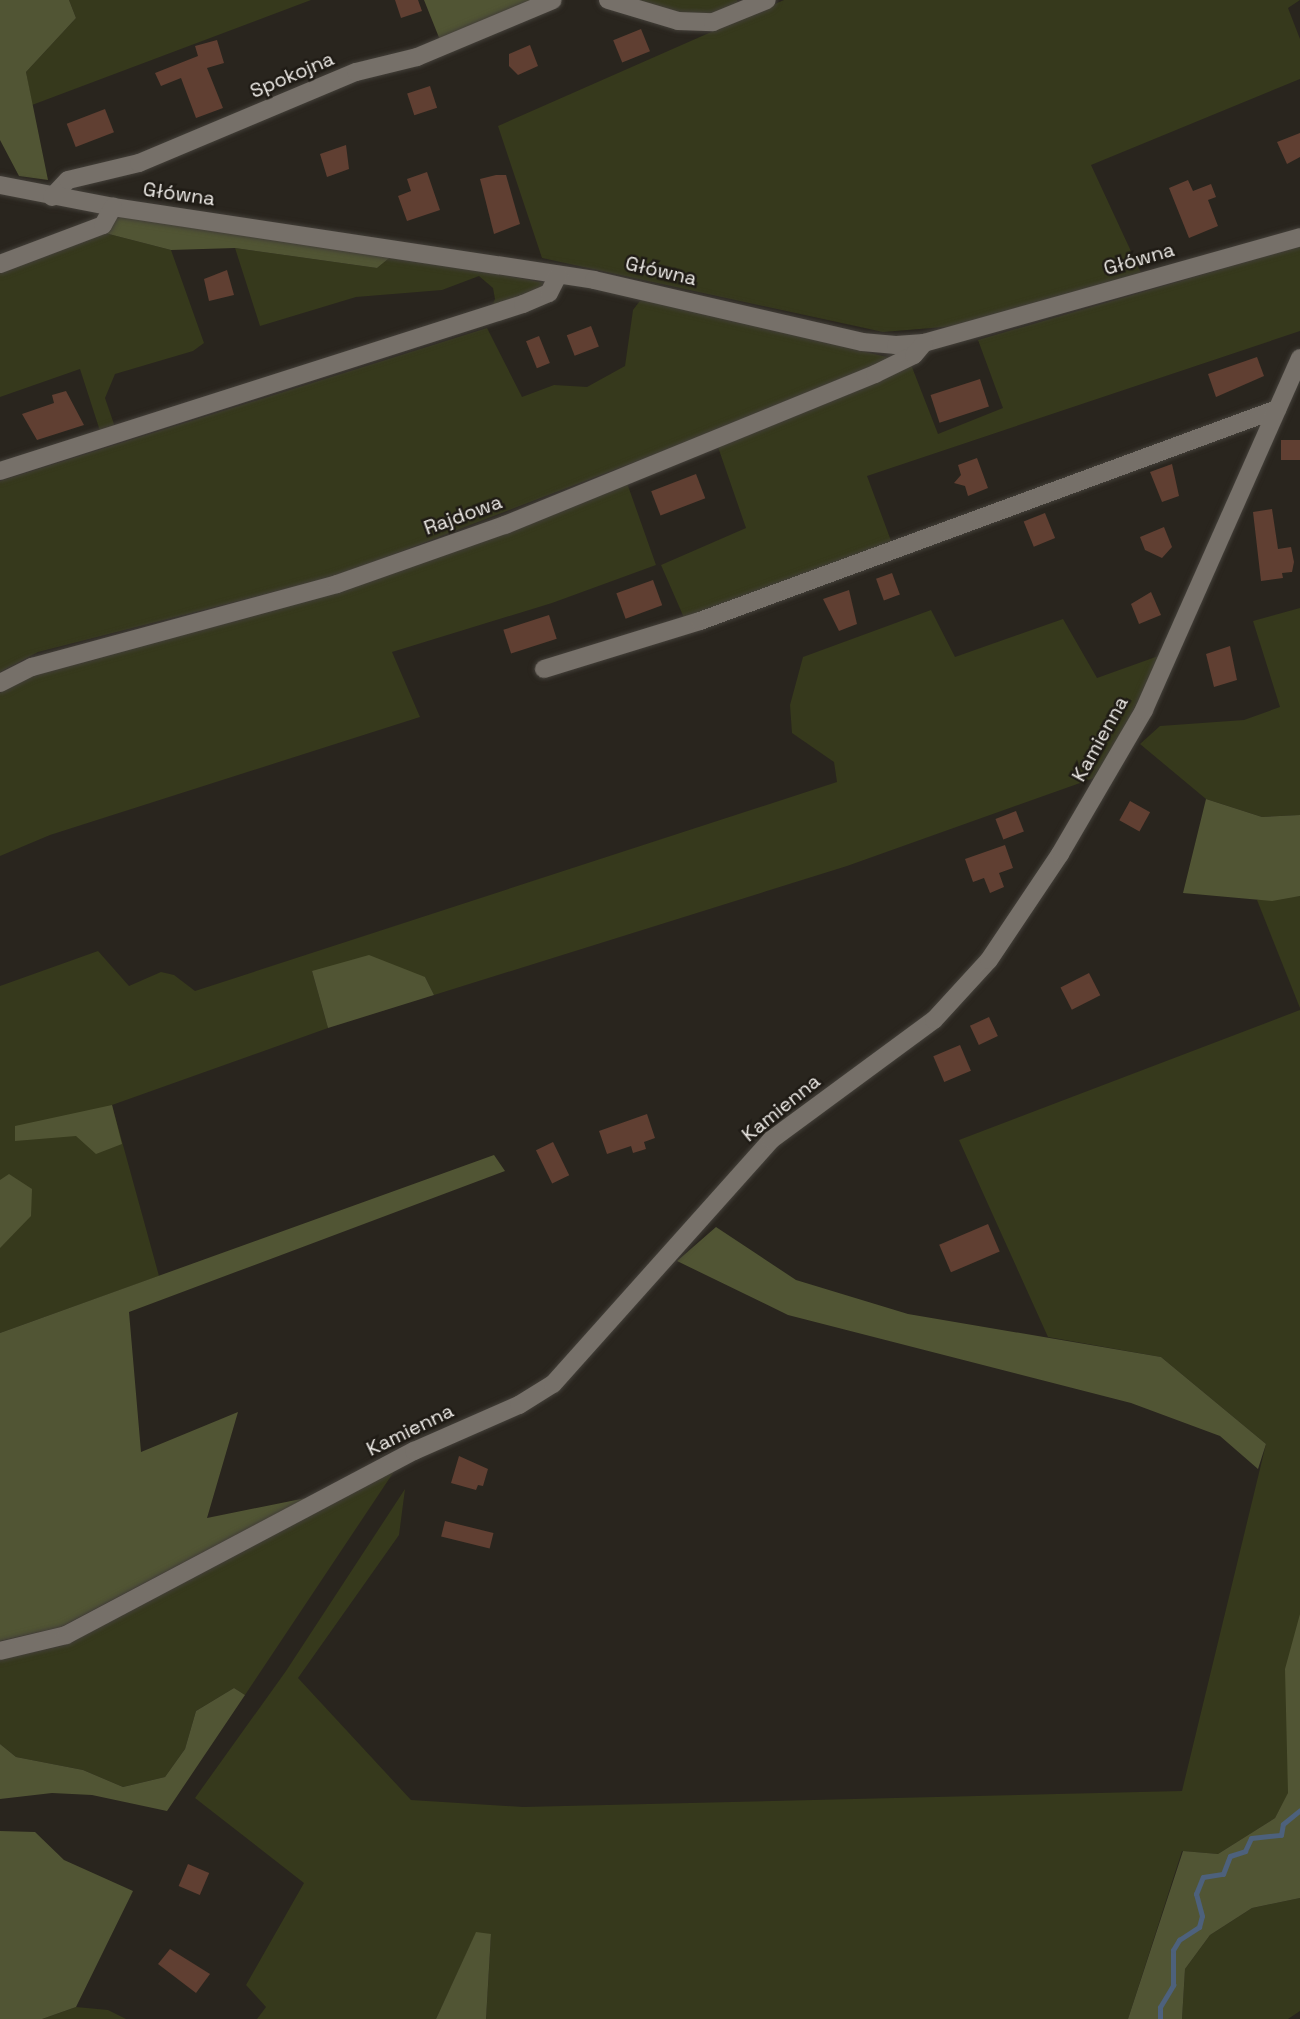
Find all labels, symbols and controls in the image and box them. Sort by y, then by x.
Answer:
street label: Spokojna [246,47,338,103]
street label: Główna [141,177,217,211]
street label: Główna [1101,237,1177,281]
street label: Główna [623,251,699,291]
street label: Rajdowa [421,490,505,540]
street label: Kamienna [1067,692,1133,786]
street label: Kamienna [737,1069,825,1147]
street label: Kamienna [363,1399,457,1461]

